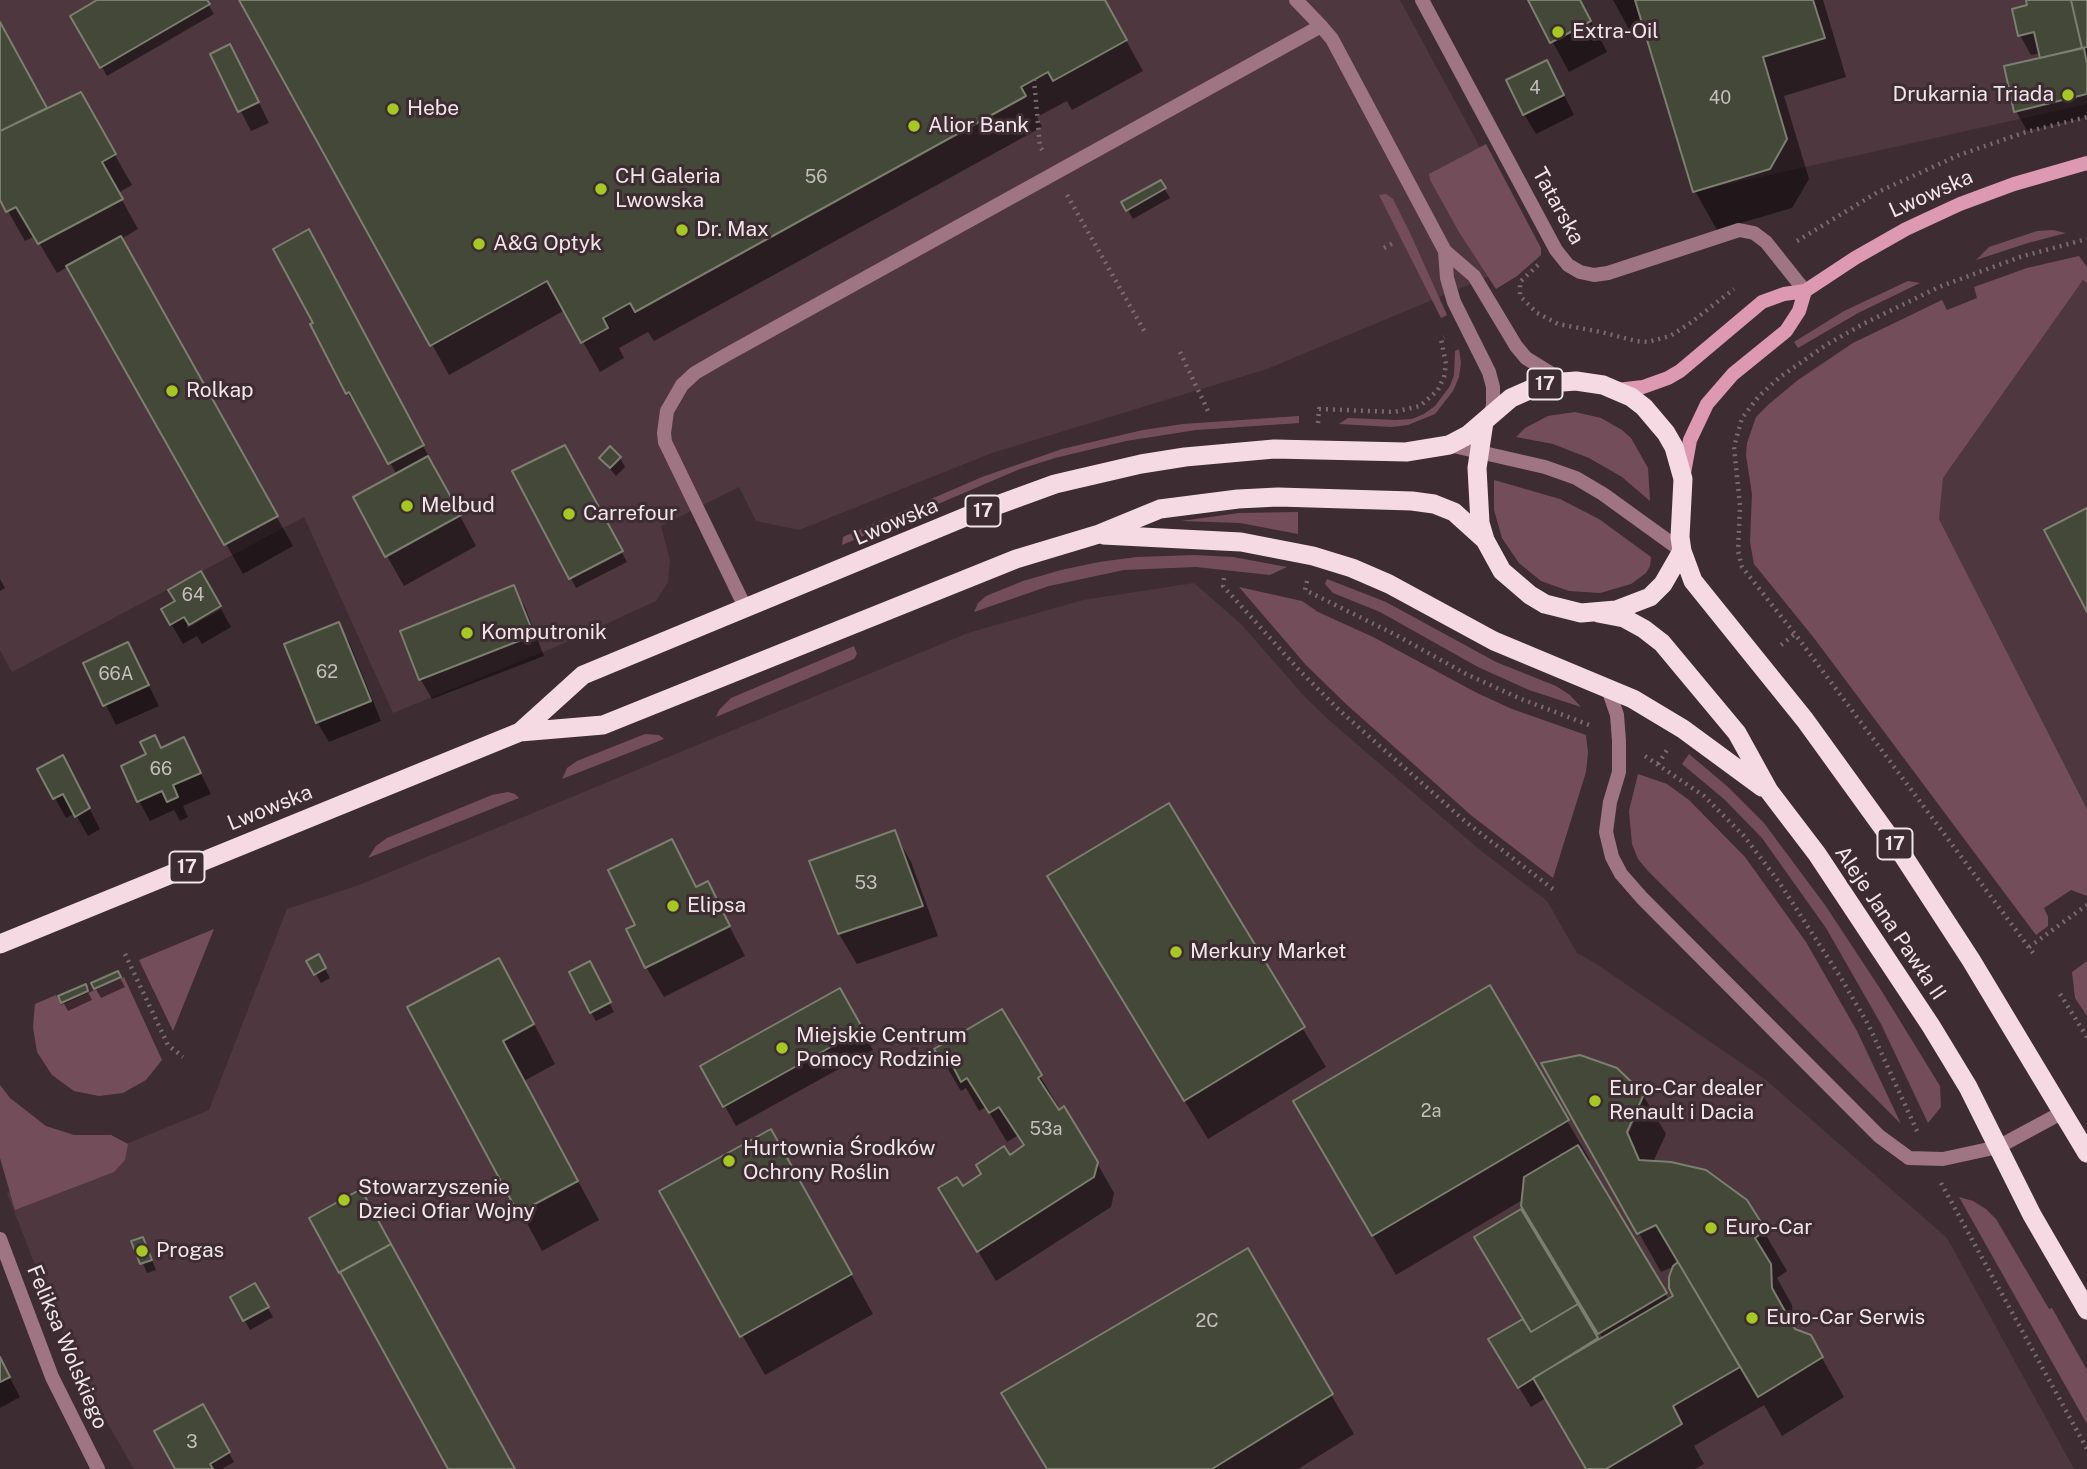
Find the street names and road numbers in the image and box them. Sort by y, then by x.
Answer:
street label: Tatarska [1527,163,1589,249]
street label: Lwowska [1885,164,1977,224]
road number: 17 [1528,368,1562,400]
street label: Lwowska [850,493,942,551]
road number: 17 [965,496,1000,526]
street label: Lwowska [224,780,316,836]
road number: 17 [1878,828,1912,860]
street label: Aleje Jana Pawła II [1829,841,1951,1005]
road number: 17 [170,852,204,882]
street label: Feliksa Wolskiego [21,1261,113,1433]

